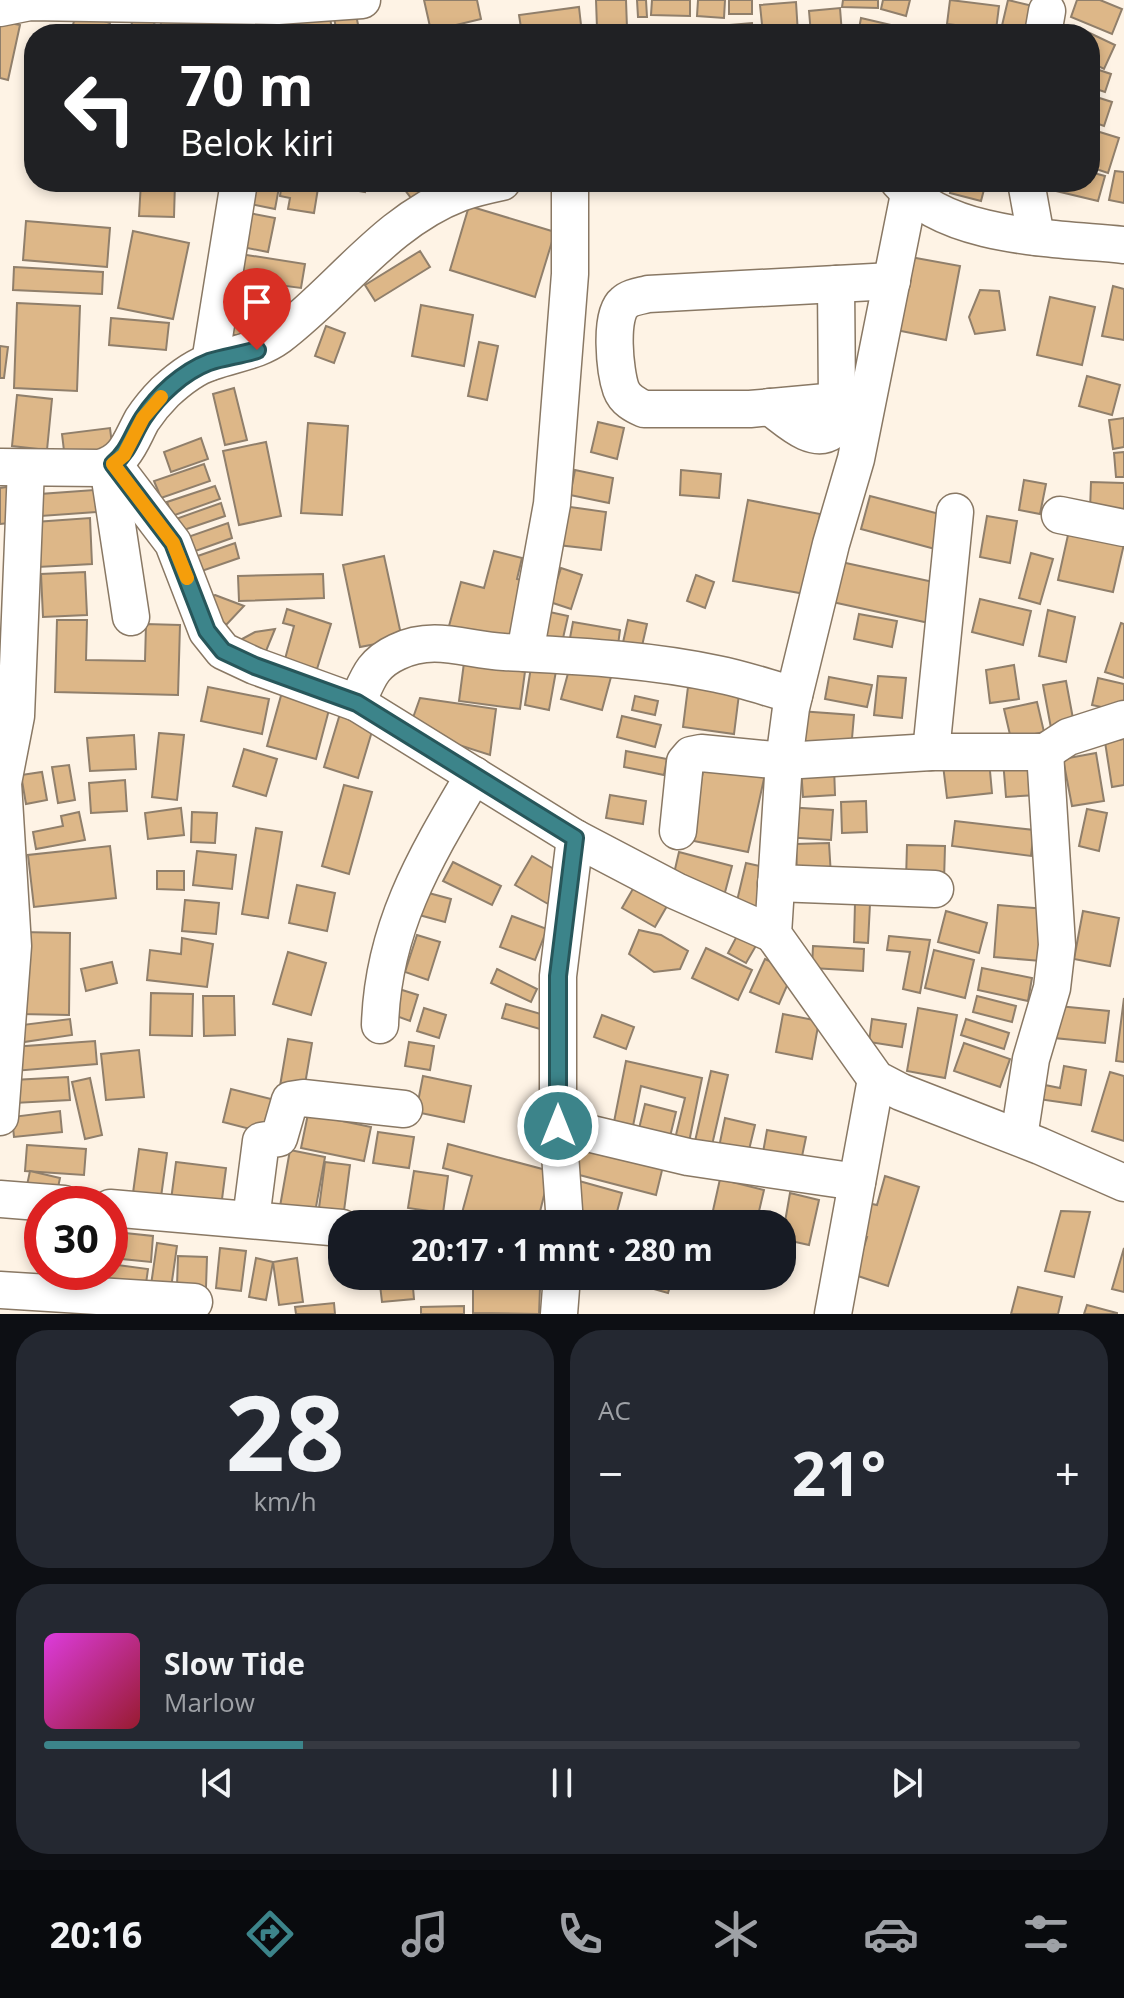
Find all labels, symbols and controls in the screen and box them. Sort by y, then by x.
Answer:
text: 70 m [180,46,314,122]
icon: left [48,56,152,160]
text: Belok kiri [180,118,334,167]
pin [223,268,291,350]
icon: arrive [235,280,279,324]
position arrow [516,1084,600,1168]
speed limit sign: 30 [24,1186,128,1290]
text: 20:17 · 1 mnt · 280 m [411,1229,713,1270]
text: 28 [226,1360,344,1501]
text: AC [598,1392,631,1428]
text: 21° [792,1432,886,1514]
text: − [598,1443,623,1503]
text: + [1055,1443,1080,1503]
text: km/h [253,1483,317,1519]
text: Slow Tide [164,1643,305,1684]
text: Marlow [164,1684,255,1720]
icon: previous [195,1761,239,1805]
icon: pause [540,1761,584,1805]
icon: next [885,1761,929,1805]
icon: directions [242,1906,298,1962]
icon: music [397,1906,453,1962]
icon: phone [552,1906,608,1962]
icon: climate [708,1906,764,1962]
icon: car [863,1906,919,1962]
icon: filters [1018,1906,1074,1962]
text: 20:16 [50,1910,142,1959]

